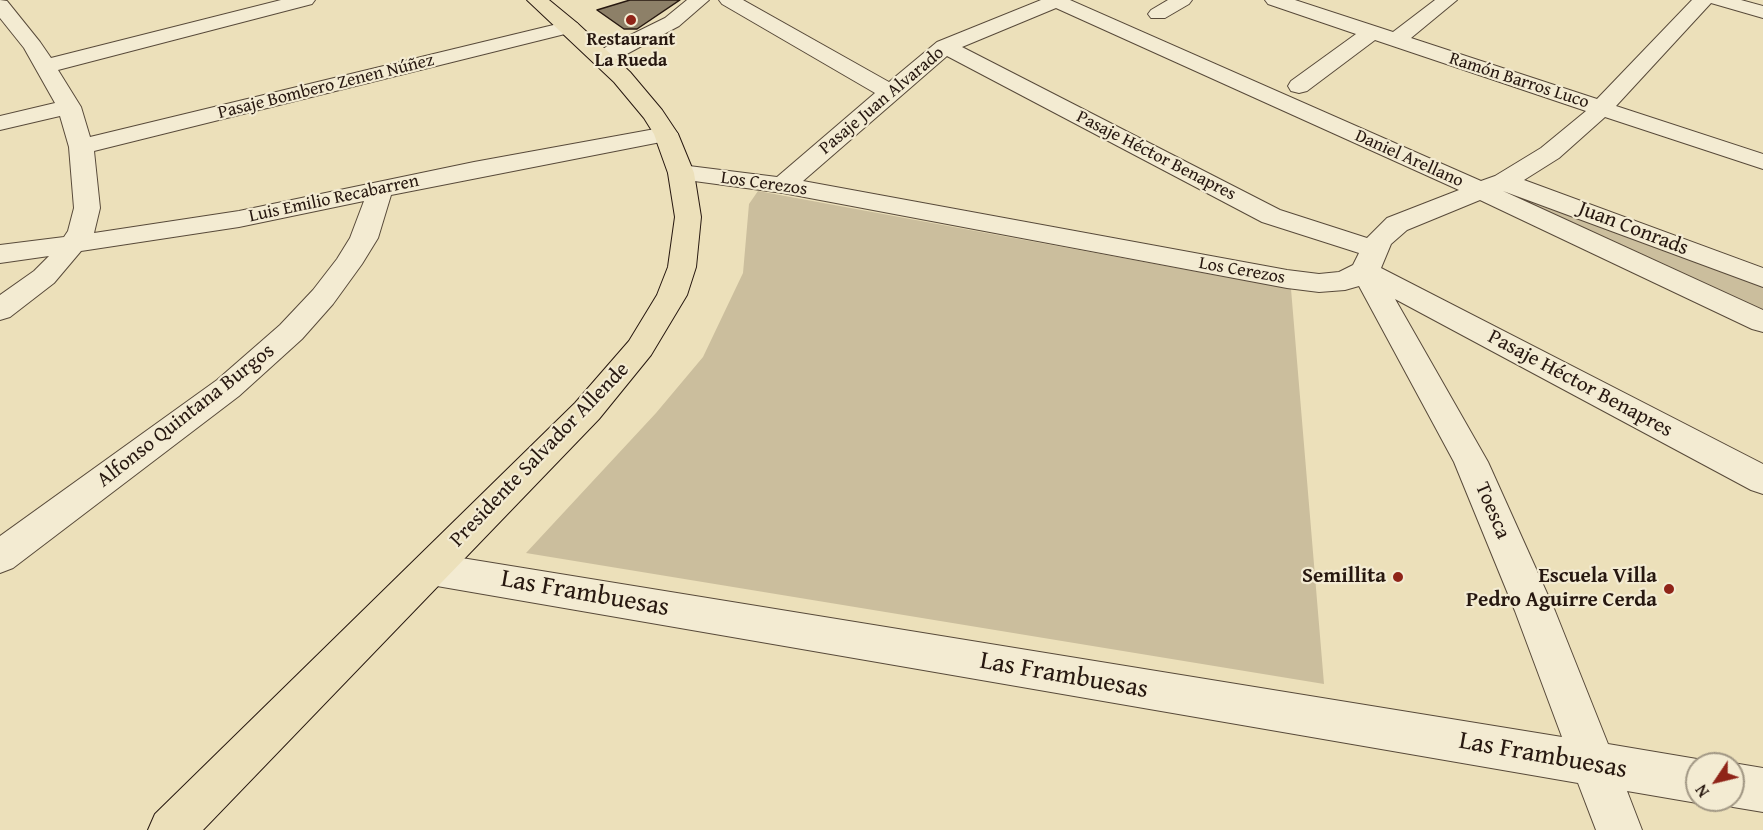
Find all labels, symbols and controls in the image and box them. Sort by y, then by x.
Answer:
marker: Restaurant La Rueda [624,13,638,27]
place label: Restaurant La Rueda [587,29,675,72]
street label: Pasaje Juan Alvarado [815,42,949,160]
street label: Ramón Barros Luco [1446,48,1592,114]
street label: Pasaje Bombero Zenen Núñez [216,50,436,124]
street label: Pasaje Héctor Benapres [1073,106,1239,206]
street label: Daniel Arellano [1351,125,1467,193]
street label: Los Cerezos [719,167,809,201]
street label: Luis Emilio Recabarren [247,170,421,228]
street label: Juan Conrads [1574,196,1692,262]
street label: Los Cerezos [1197,253,1287,289]
street label: Pasaje Héctor Benapres [1483,325,1677,443]
street label: Alfonso Quintana Burgos [92,339,280,493]
street label: Presidente Salvador Allende [445,357,635,553]
street label: Toesca [1469,479,1515,543]
street label: Las Frambuesas [498,564,672,624]
place label: Semillita [1302,564,1386,590]
place label: Escuela Villa Pedro Aguirre Cerda [1466,564,1657,614]
marker: Semillita [1391,570,1405,584]
marker: Escuela Villa Pedro Aguirre Cerda [1662,582,1676,596]
street label: Las Frambuesas [977,646,1151,706]
street label: Las Frambuesas [1456,726,1630,786]
north arrow [1685,752,1745,812]
text: N [1689,780,1715,802]

